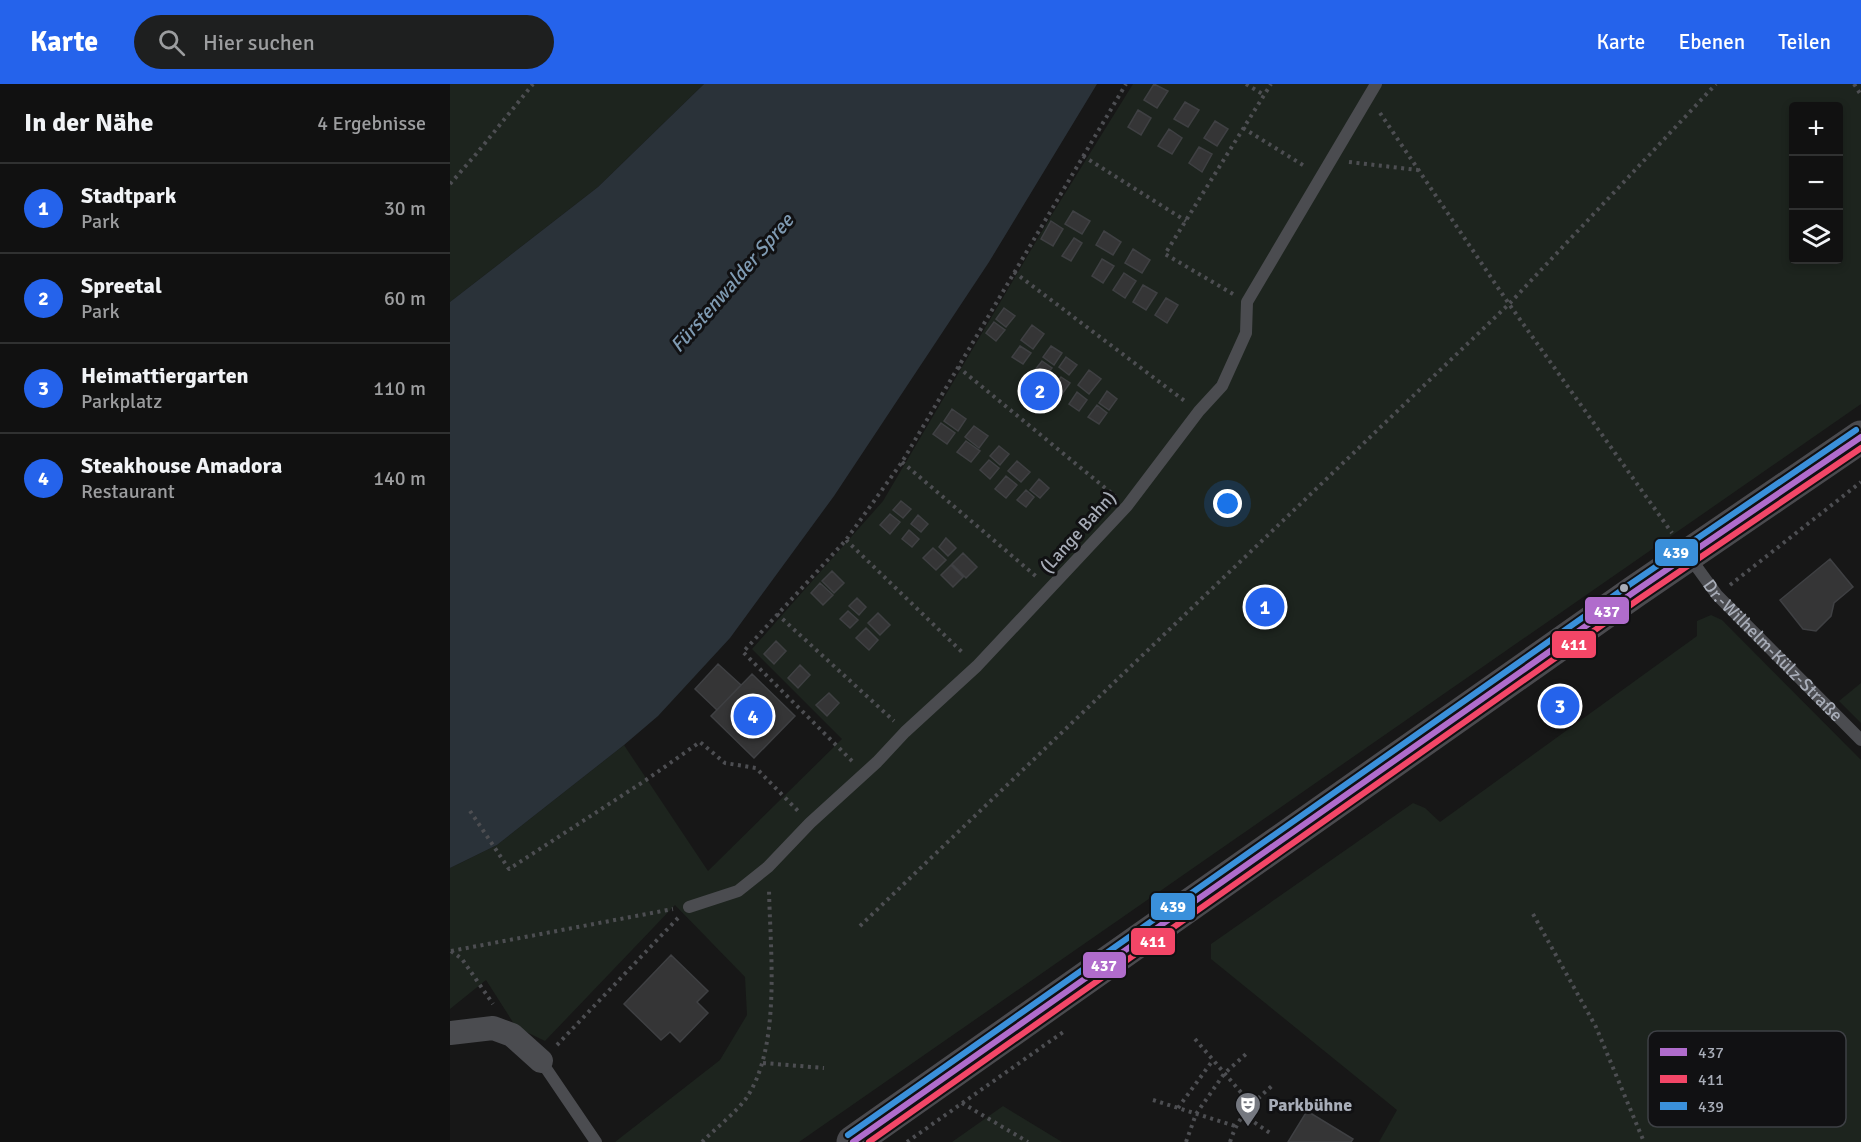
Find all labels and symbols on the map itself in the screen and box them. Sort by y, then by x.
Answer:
water label: Fürstenwalder Spree [665,208,800,357]
pin: 2 [1020,368,1060,414]
street label: (Lange Bahn) [1036,487,1120,577]
your location [1213,489,1242,518]
line badge: 439 [1654,538,1699,567]
text: 439 [1663,543,1689,563]
street label: Dr.-Wilhelm-Külz-Straße [1698,575,1847,726]
unlabelled marker [1618,582,1630,594]
pin: 1 [1246,584,1284,630]
line badge: 437 [1584,596,1630,625]
text: 437 [1594,602,1620,622]
line badge: 411 [1551,630,1597,659]
text: 411 [1561,635,1587,655]
pin: 3 [1540,684,1580,728]
pin: 4 [734,694,772,738]
line badge: 439 [1150,892,1196,921]
text: 439 [1160,897,1186,917]
line badge: 411 [1130,927,1176,956]
text: 411 [1140,932,1166,952]
line badge: 437 [1082,951,1127,979]
text: 437 [1091,956,1117,976]
legend [1648,1031,1846,1127]
text: 437 [1698,1043,1724,1063]
text: 411 [1698,1070,1724,1090]
theatre icon: Parkbühne [1233,1090,1263,1128]
place label: Parkbühne [1268,1094,1352,1116]
text: 439 [1698,1097,1724,1117]

